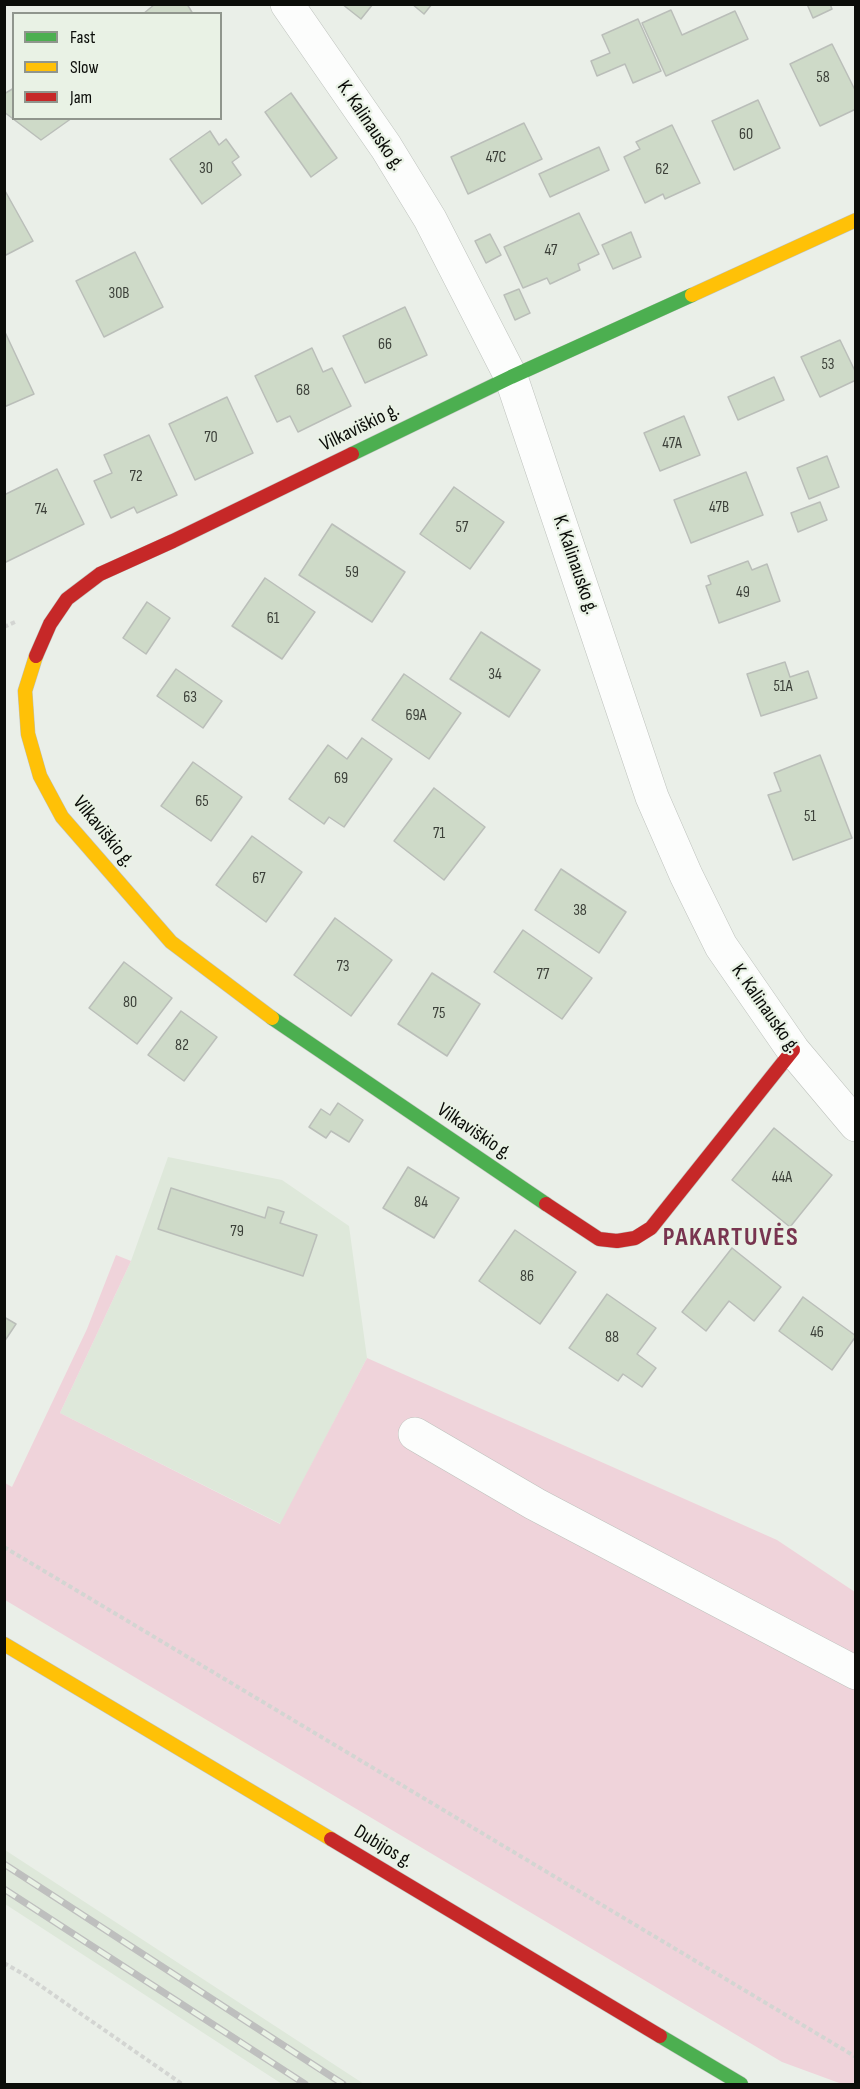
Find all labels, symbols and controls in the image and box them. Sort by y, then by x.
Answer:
legend [12,12,222,120]
text: Fast [70,27,95,48]
text: Slow [70,57,99,78]
house number: 58 [816,68,830,88]
street label: K. Kalinausko g. [331,77,409,175]
text: Jam [70,87,92,108]
house number: 60 [739,125,753,145]
house number: 47C [486,148,506,168]
house number: 30 [199,159,213,179]
house number: 62 [655,160,669,180]
house number: 47 [545,241,557,261]
house number: 30B [109,284,129,304]
house number: 66 [378,335,392,355]
house number: 53 [821,355,835,375]
house number: 68 [296,381,310,401]
street label: Vilkaviškio g. [317,399,403,457]
house number: 70 [204,428,218,448]
house number: 47A [662,434,682,454]
house number: 72 [130,467,142,487]
house number: 47B [709,498,729,518]
house number: 74 [35,500,47,520]
street label: K. Kalinausko g. [547,512,603,618]
house number: 57 [456,518,468,538]
house number: 59 [345,563,359,583]
house number: 49 [736,583,750,603]
house number: 61 [267,609,279,629]
house number: 34 [488,665,502,685]
house number: 51A [773,677,793,697]
house number: 63 [183,688,197,708]
house number: 69A [406,706,426,726]
house number: 69 [334,769,348,789]
street label: Vilkaviškio g. [67,791,139,873]
house number: 65 [195,792,209,812]
house number: 51 [804,807,816,827]
house number: 71 [433,824,445,844]
house number: 67 [252,869,266,889]
house number: 38 [573,901,587,921]
house number: 73 [336,957,350,977]
street label: K. Kalinausko g. [726,960,804,1058]
house number: 77 [537,965,549,985]
house number: 80 [123,993,137,1013]
house number: 75 [433,1004,445,1024]
house number: 82 [175,1036,189,1056]
street label: Vilkaviškio g. [432,1098,516,1166]
house number: 44A [772,1168,792,1188]
house number: 84 [414,1193,428,1213]
house number: 79 [230,1222,244,1242]
district label: PAKARTUVĖS [663,1222,799,1254]
house number: 86 [520,1267,534,1287]
house number: 46 [810,1323,824,1343]
house number: 88 [605,1328,619,1348]
street label: Dubijos g. [349,1820,417,1874]

